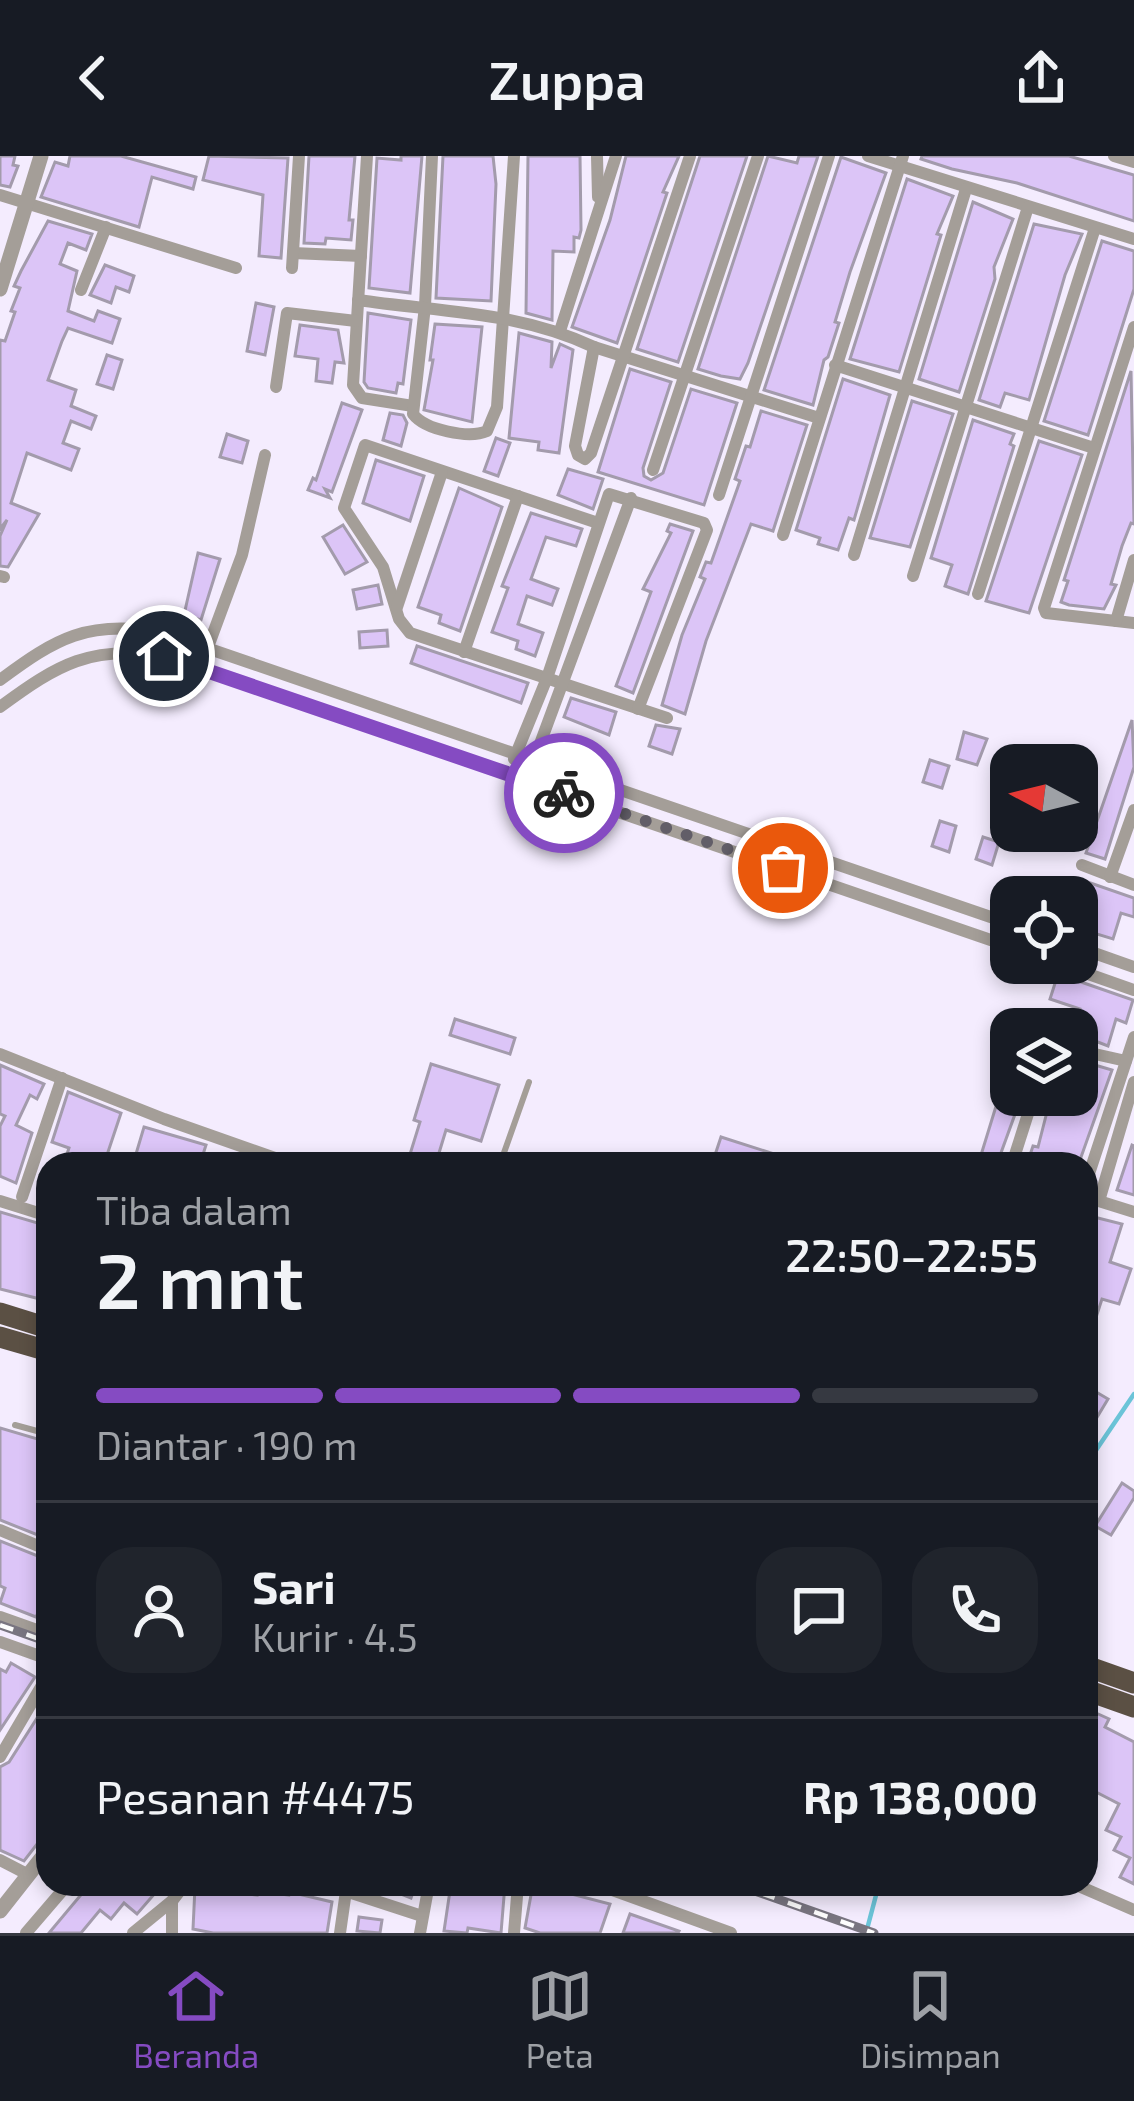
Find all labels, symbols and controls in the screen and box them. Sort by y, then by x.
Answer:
icon: back [60,45,126,111]
icon: share [1008,45,1074,111]
text: Zuppa [489,46,645,111]
pin [113,605,215,707]
icon: home [131,623,197,689]
courier [504,733,624,853]
north arrow [990,744,1098,852]
map controls [990,744,1098,1116]
icon: bike [531,760,597,826]
pin [732,817,834,919]
icon: bag [750,835,816,901]
button: locate [990,876,1098,984]
button: layers [990,1008,1098,1116]
text: Tiba dalam [96,1186,292,1233]
text: 22:50–22:55 [785,1227,1038,1281]
text: 2 mnt [96,1231,304,1325]
text: Diantar · 190 m [96,1421,358,1468]
button: person [96,1547,222,1673]
button: chat [756,1547,882,1673]
button: phone [912,1547,1038,1673]
text: Sari [252,1559,336,1613]
text: Kurir · 4.5 [252,1613,418,1660]
text: Pesanan #4475 [96,1769,414,1823]
text: Rp 138,000 [803,1769,1038,1823]
tab: Beranda [133,1963,259,2075]
tab: Peta [526,1963,594,2075]
tab: Disimpan [860,1963,1001,2075]

